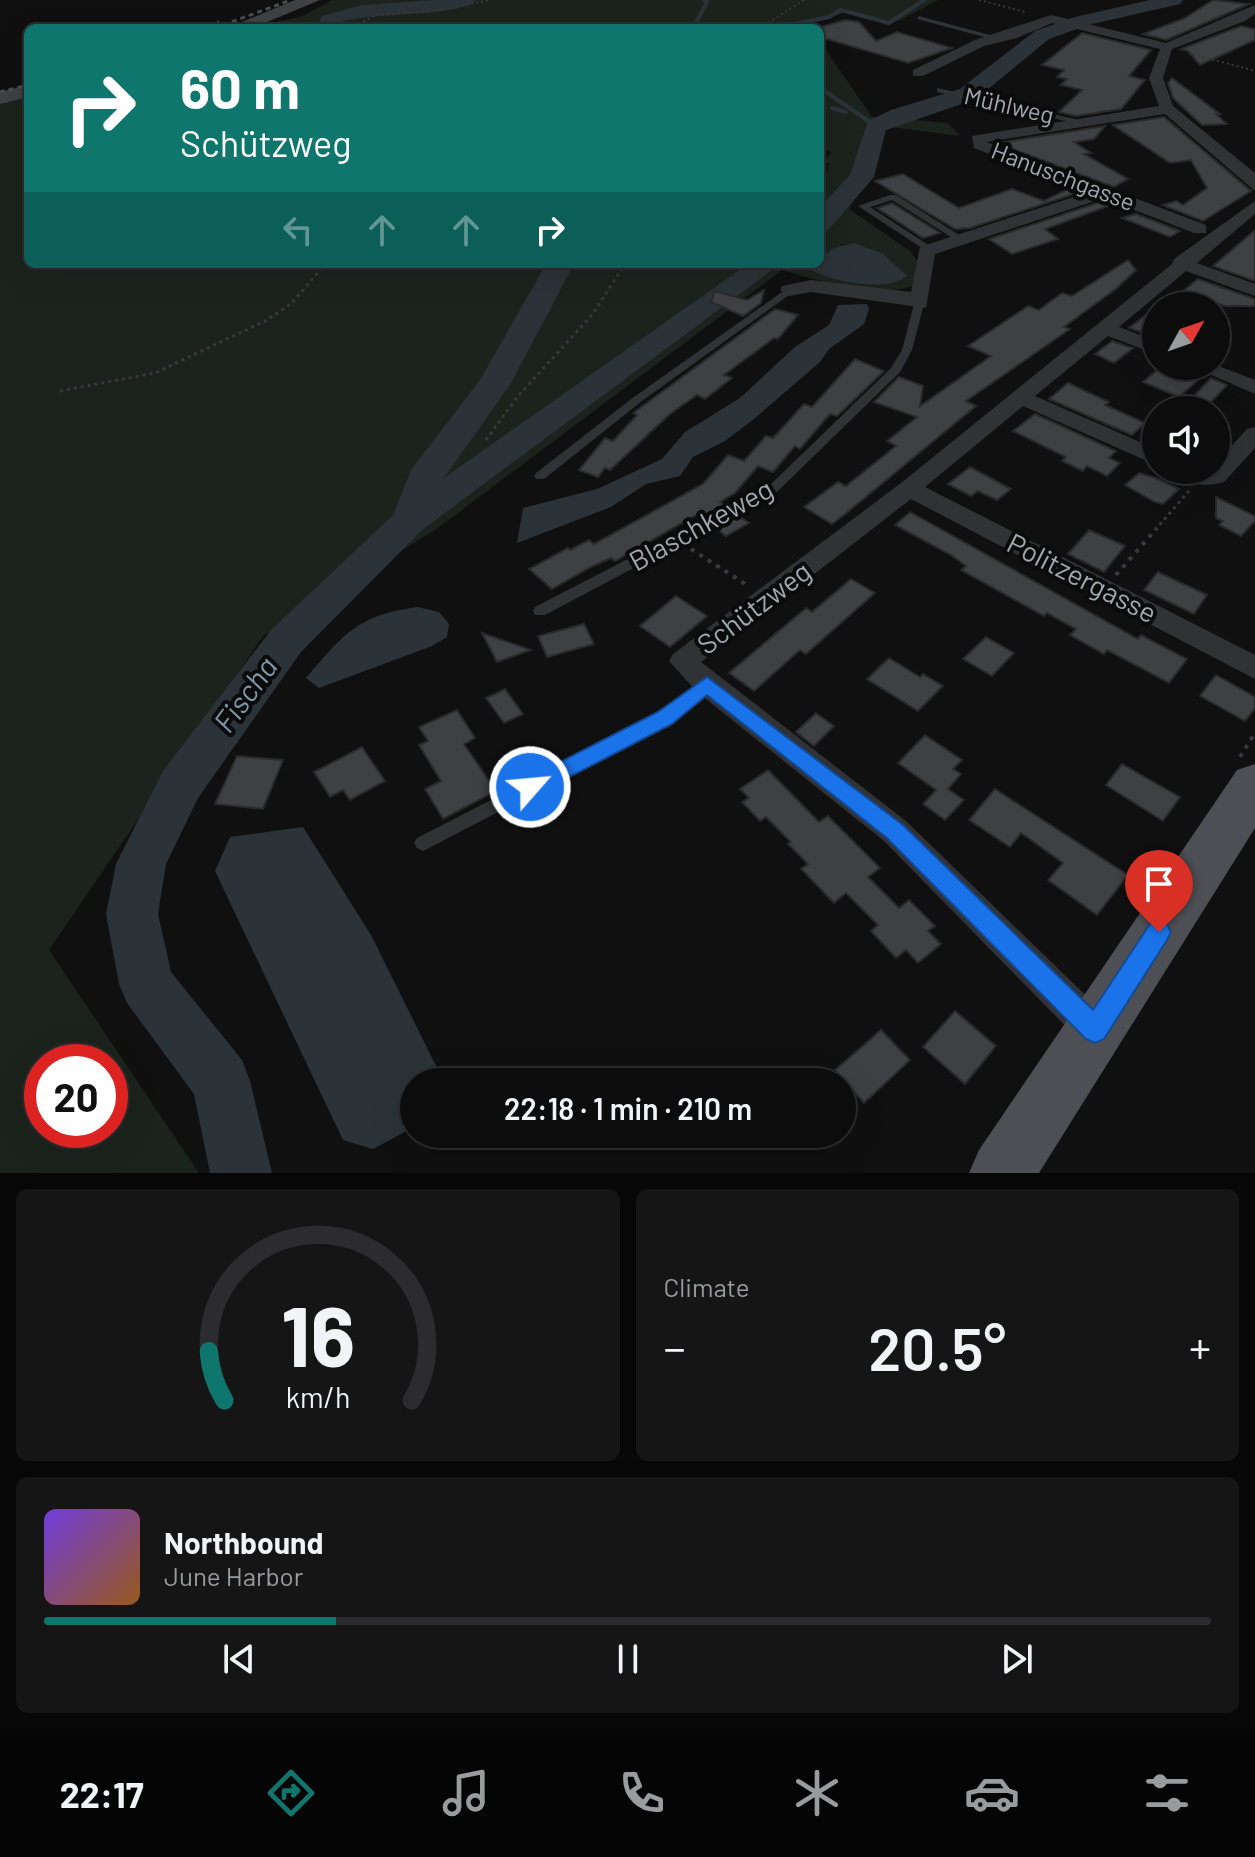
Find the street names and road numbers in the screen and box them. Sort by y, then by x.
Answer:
street label: Mühlweg [962,80,1057,129]
street label: Hanuschgasse [988,135,1139,216]
street label: Blaschkeweg [623,471,778,578]
street label: Politzergasse [1002,525,1163,629]
street label: Schützweg [690,553,817,661]

